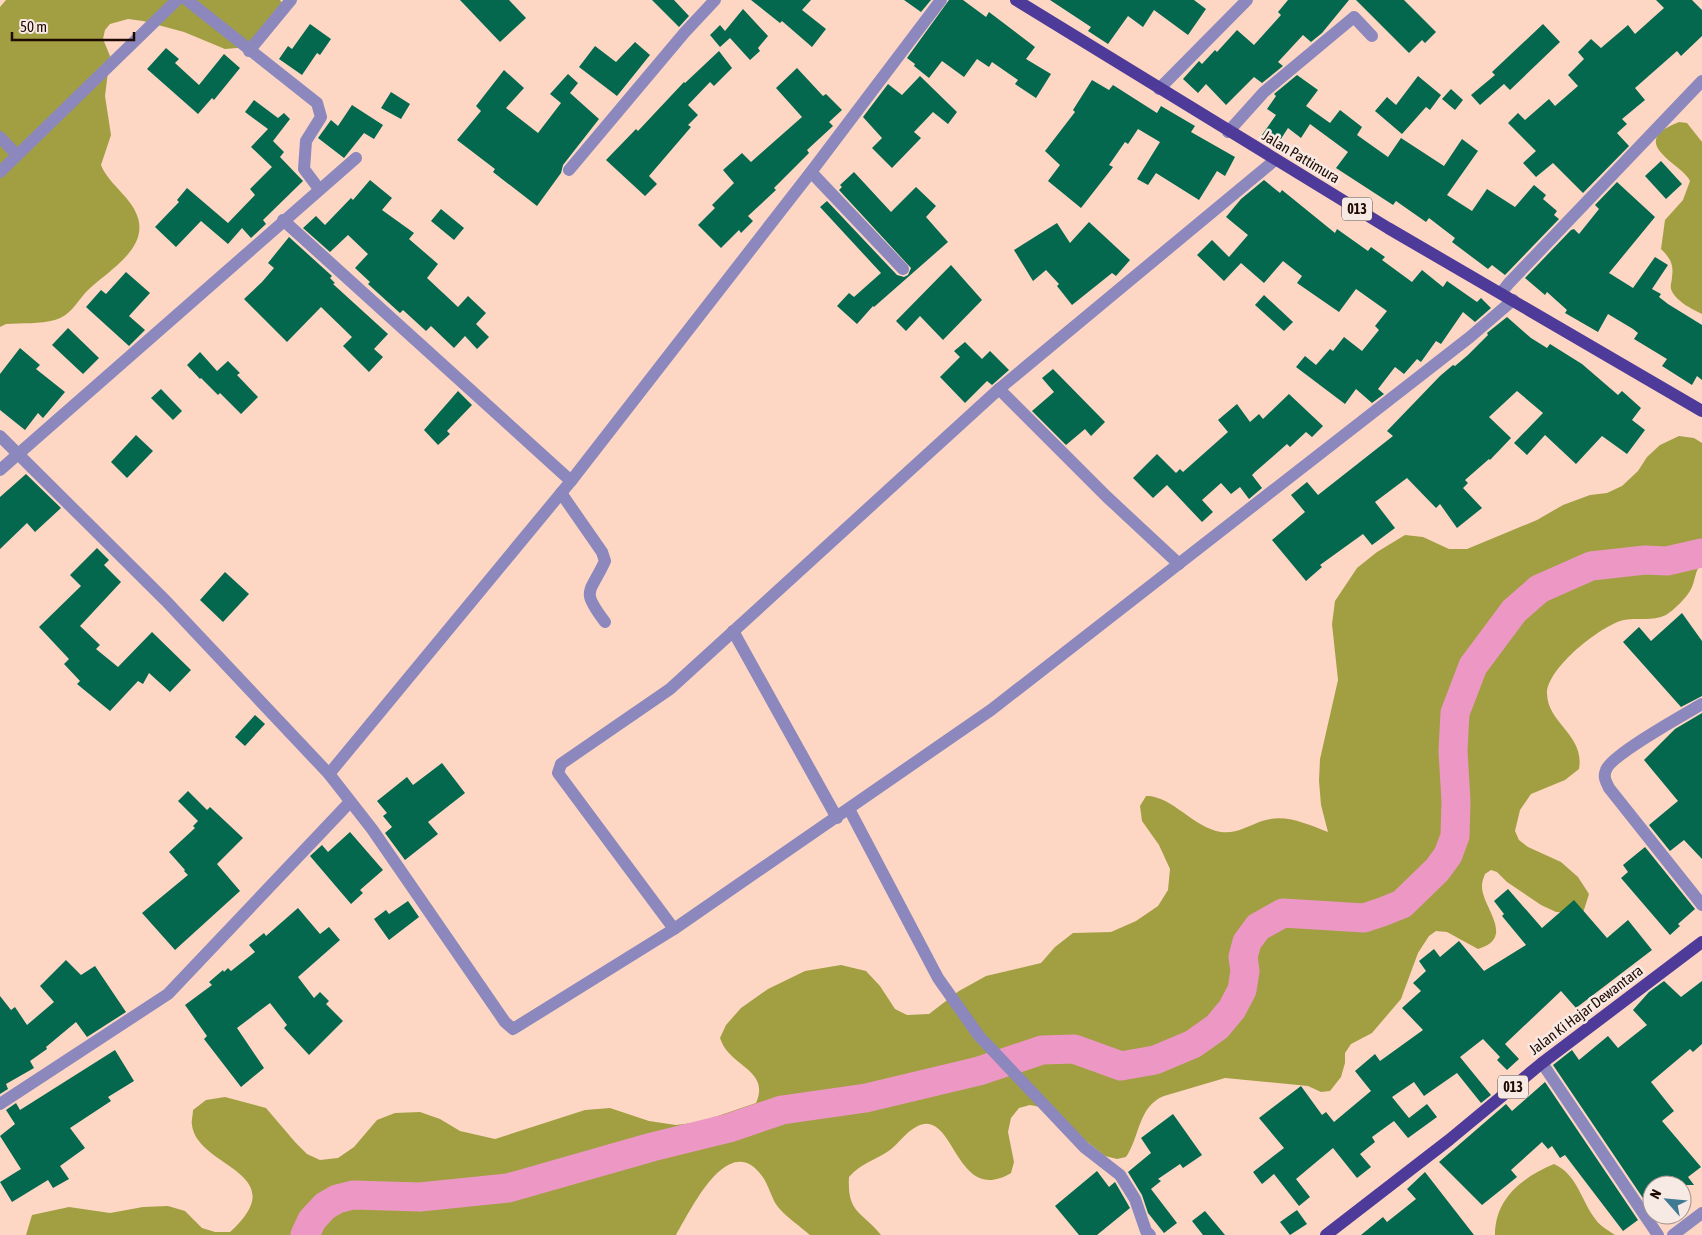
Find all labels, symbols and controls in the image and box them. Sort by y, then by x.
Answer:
scale bar [12,10,135,42]
text: 50 m [20,18,47,35]
street label: Jalan Pattimura [1259,127,1343,186]
road number: 013 [1342,198,1372,220]
street label: Jalan Ki Hajar Dewantara [1525,961,1646,1058]
road number: 013 [1498,1076,1528,1098]
north arrow [1642,1175,1692,1225]
text: N [1646,1187,1664,1201]

